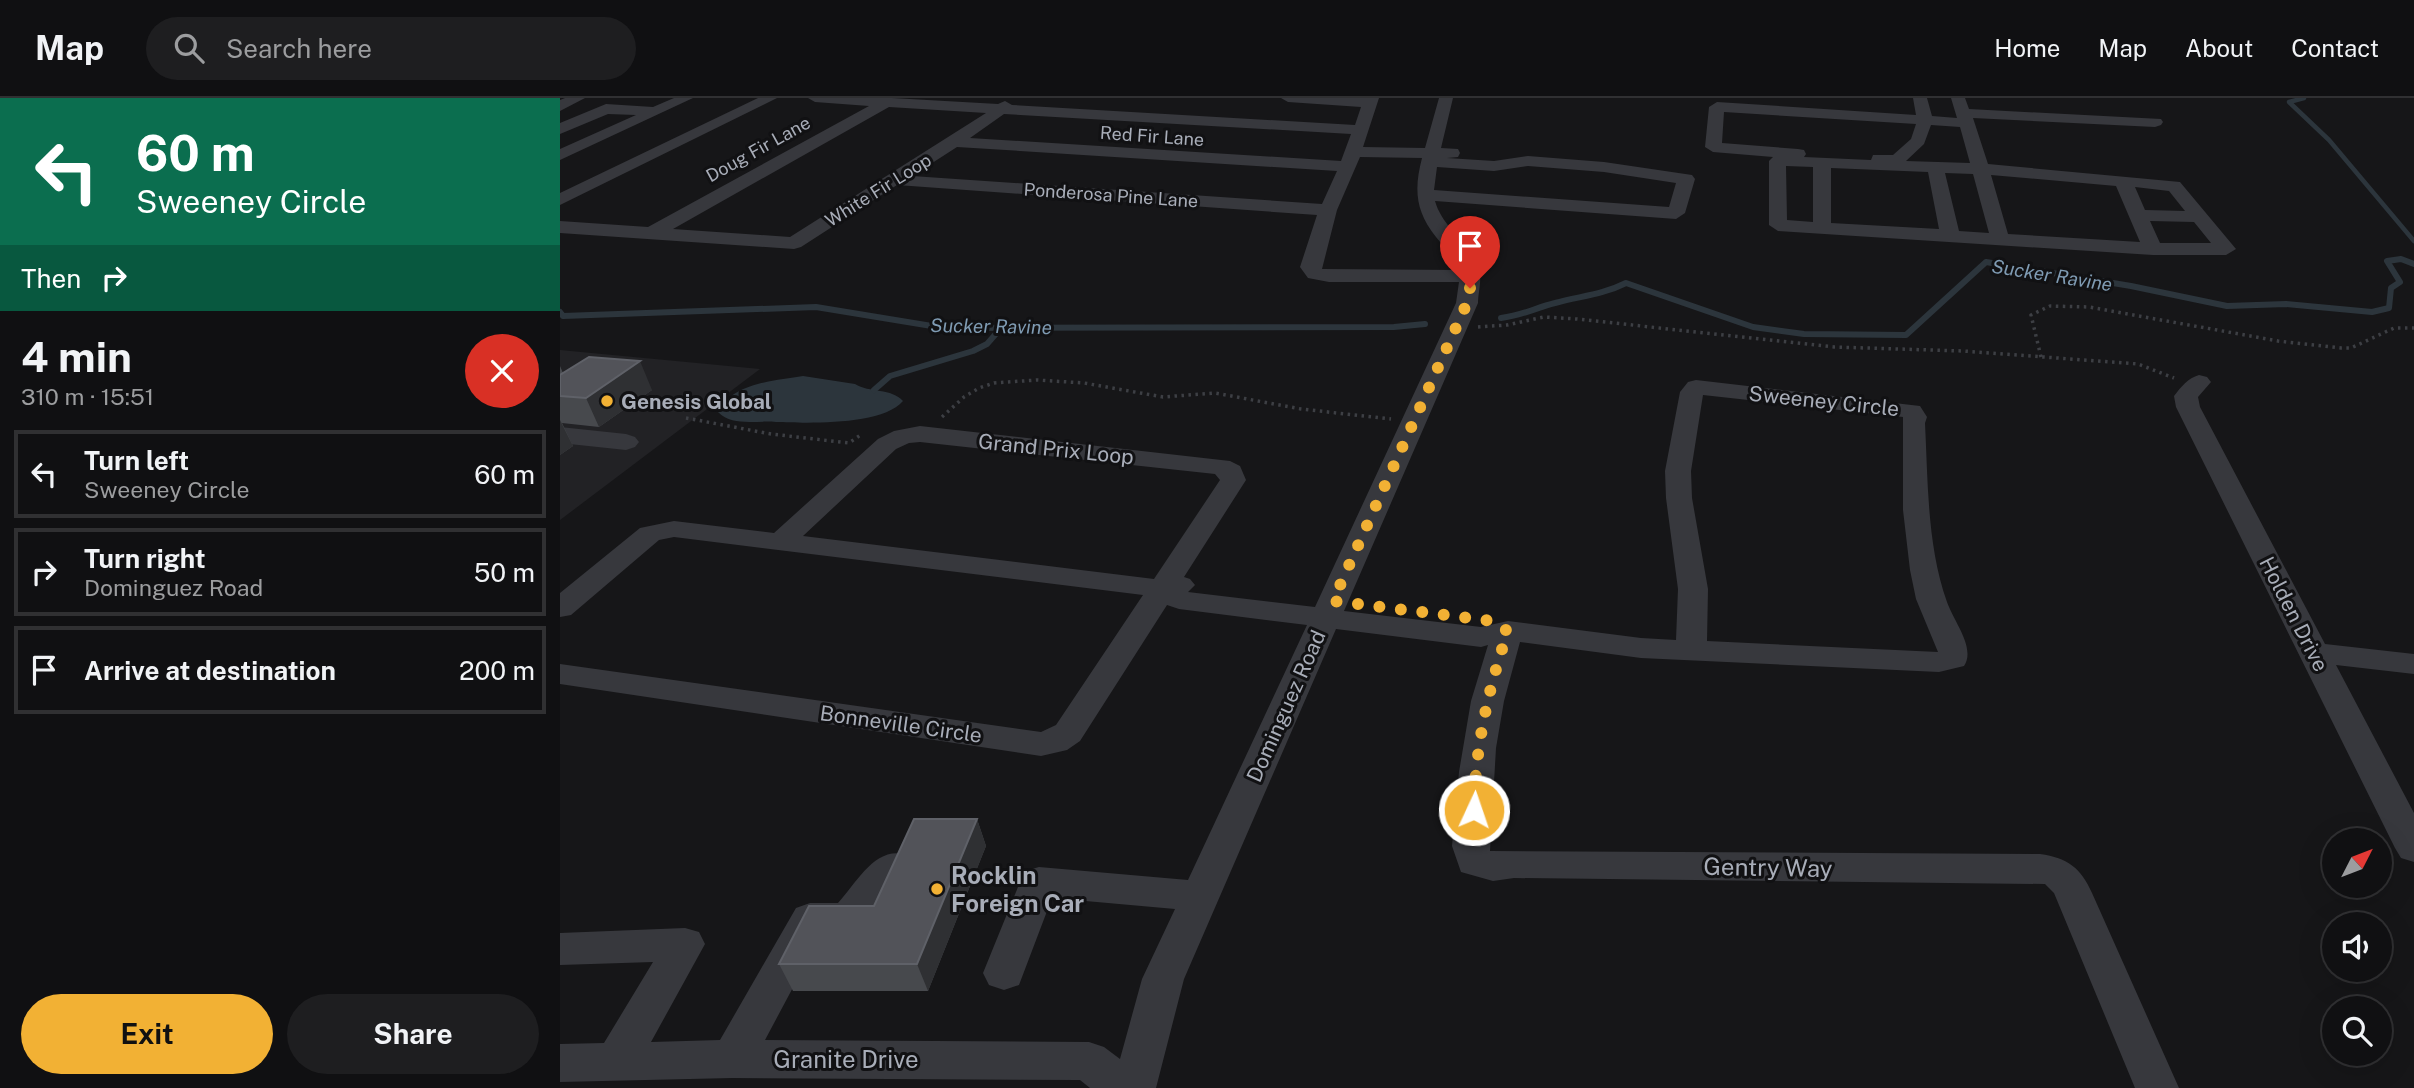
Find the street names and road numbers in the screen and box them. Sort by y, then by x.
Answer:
street label: Doug Fir Lane [702,112,814,186]
street label: Red Fir Lane [1099,122,1205,150]
street label: White Fir Loop [821,149,935,231]
street label: Ponderosa Pine Lane [1023,178,1199,212]
street label: Sweeney Circle [1748,381,1900,421]
street label: Grand Prix Loop [977,428,1135,470]
street label: Holden Drive [2254,552,2334,676]
street label: Dominguez Road [1241,626,1331,786]
street label: Bonneville Circle [818,700,984,748]
street label: Gentry Way [1703,852,1833,882]
street label: Granite Drive [773,1045,919,1073]

